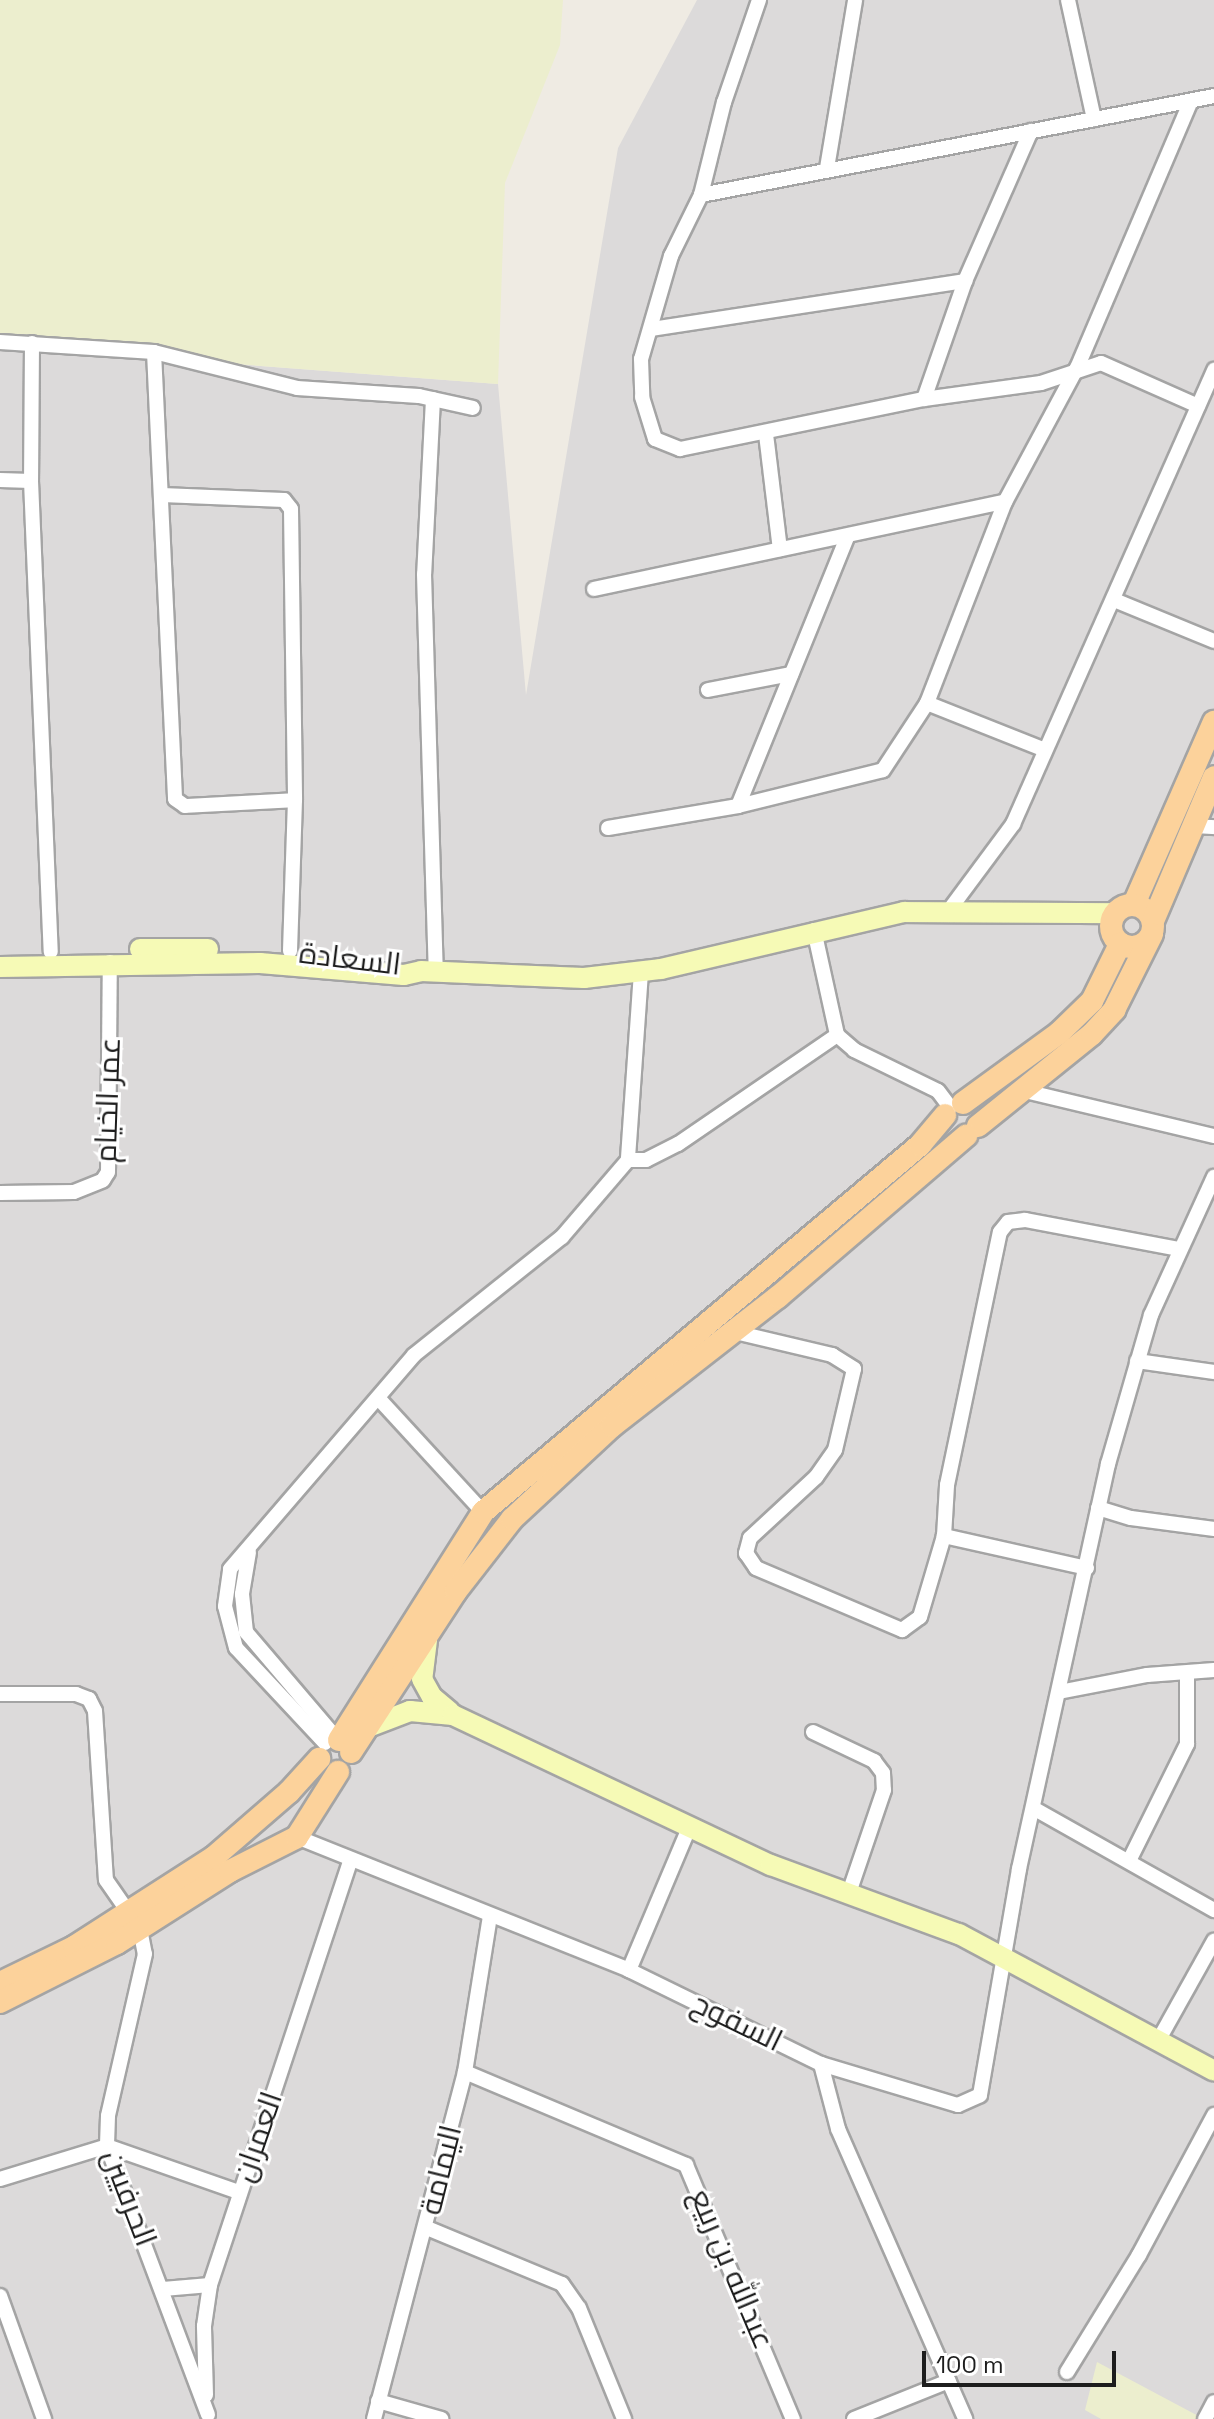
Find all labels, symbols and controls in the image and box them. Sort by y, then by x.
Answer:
street label: السعادة [297,935,403,983]
street label: عمر الخيام [88,1037,128,1163]
street label: السفوح [686,1985,788,2059]
street label: العمران [226,2087,290,2187]
street label: اليمامة [413,2122,469,2218]
street label: الحرفيين [94,2145,164,2251]
street label: عبدالله بن ربيع [682,2184,782,2354]
scale bar [926,2335,1120,2385]
text: 100 m [936,2349,1004,2380]

